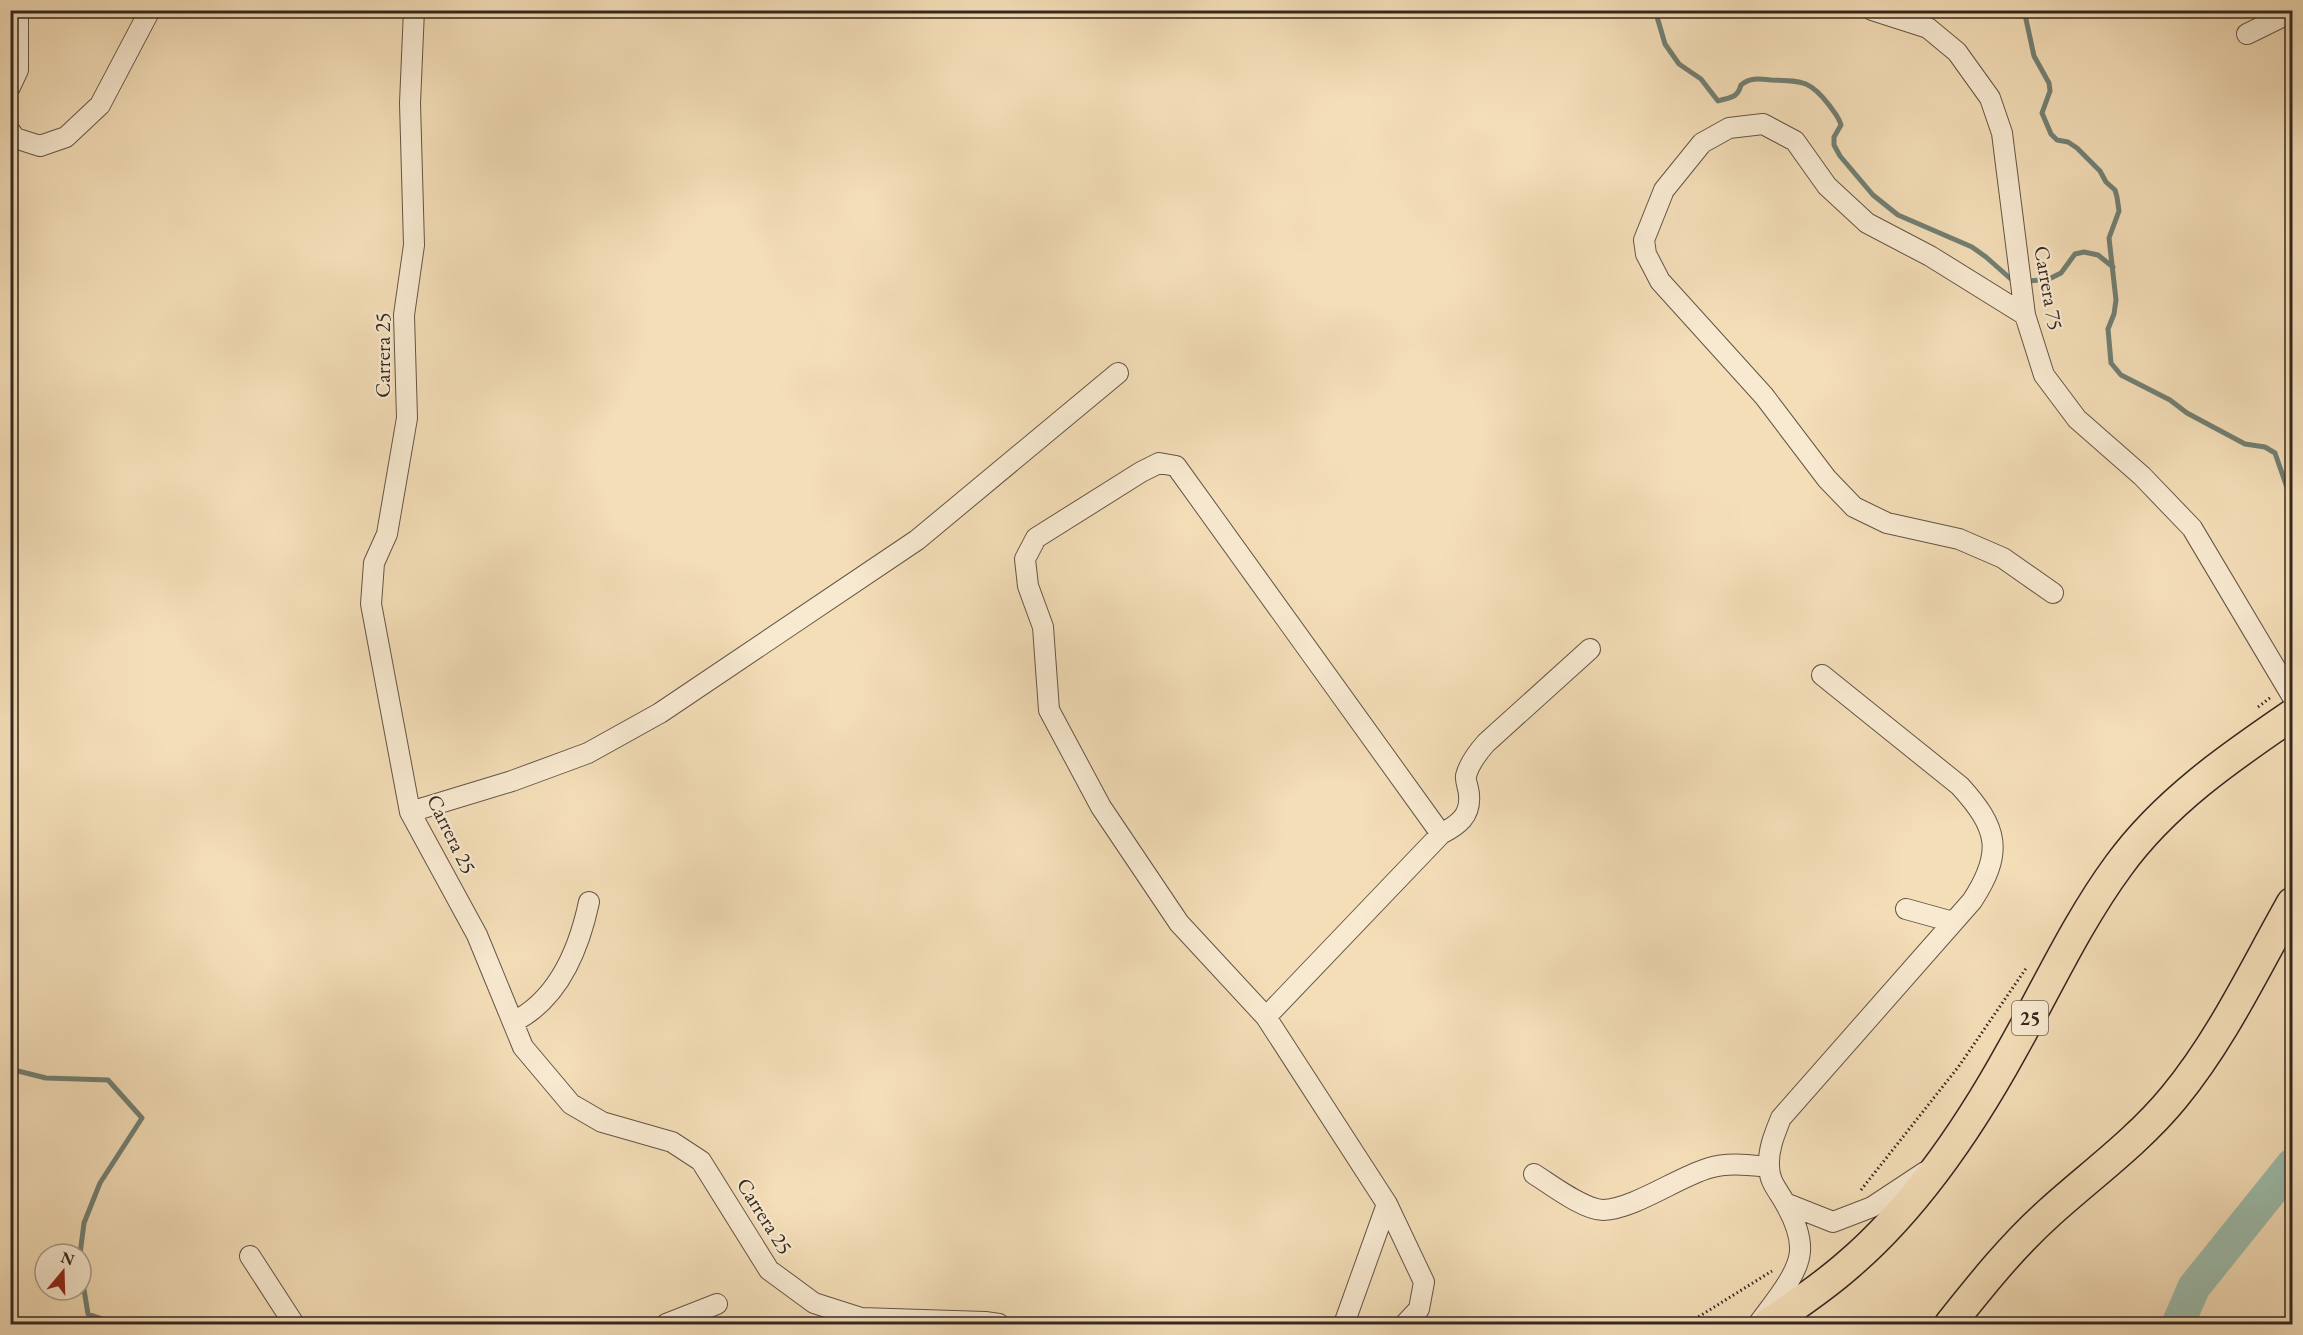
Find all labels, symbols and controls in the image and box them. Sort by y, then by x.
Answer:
street label: Carrera 75 [2028,244,2070,332]
street label: Carrera 25 [369,312,396,398]
street label: Carrera 25 [421,790,483,878]
road number: 25 [2012,1001,2048,1035]
street label: Carrera 25 [731,1173,799,1259]
north arrow [33,1242,93,1302]
text: N [58,1246,77,1270]

